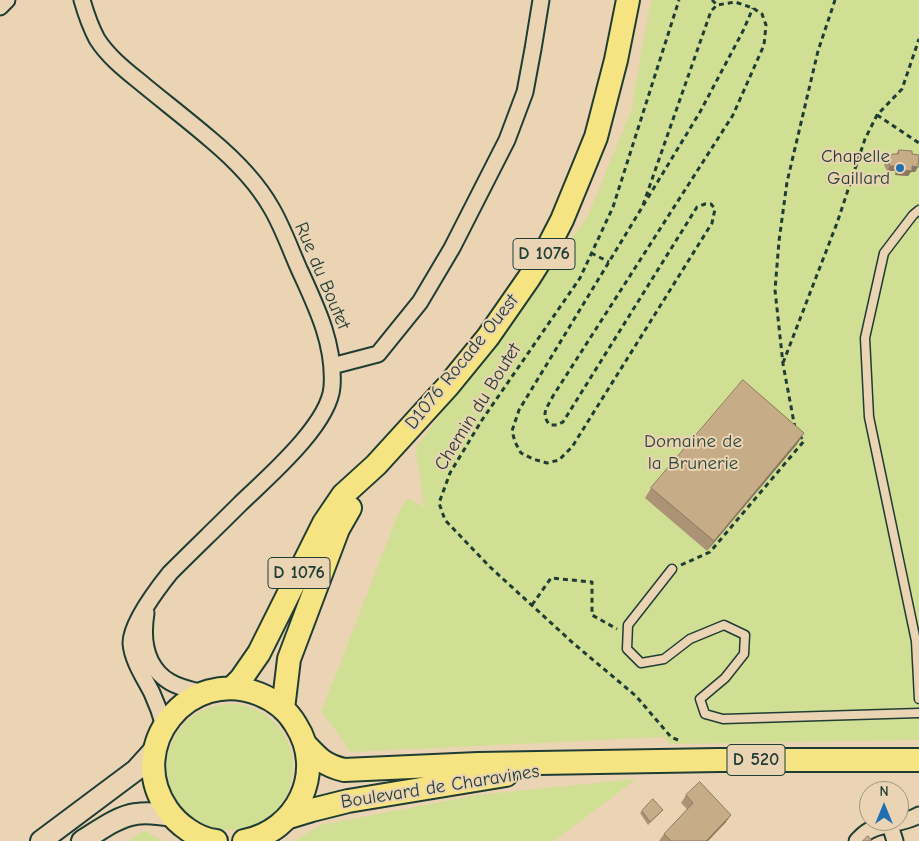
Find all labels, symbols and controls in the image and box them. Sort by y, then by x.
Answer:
place label: Chapelle Gaillard [821,146,890,190]
marker: Chapelle Gaillard [894,162,906,174]
street label: Rue du Boutet [289,219,355,333]
road number: D 1076 [513,238,575,270]
street label: D1076 Rocade Ouest [400,290,524,434]
street label: Chemin du Boutet [430,339,526,475]
park label: Domaine de la Brunerie [644,431,742,475]
road number: D 1076 [268,558,330,588]
road number: D 520 [727,744,785,776]
street label: Boulevard de Charavines [339,760,541,814]
north arrow [859,781,909,831]
text: N [879,783,889,800]

